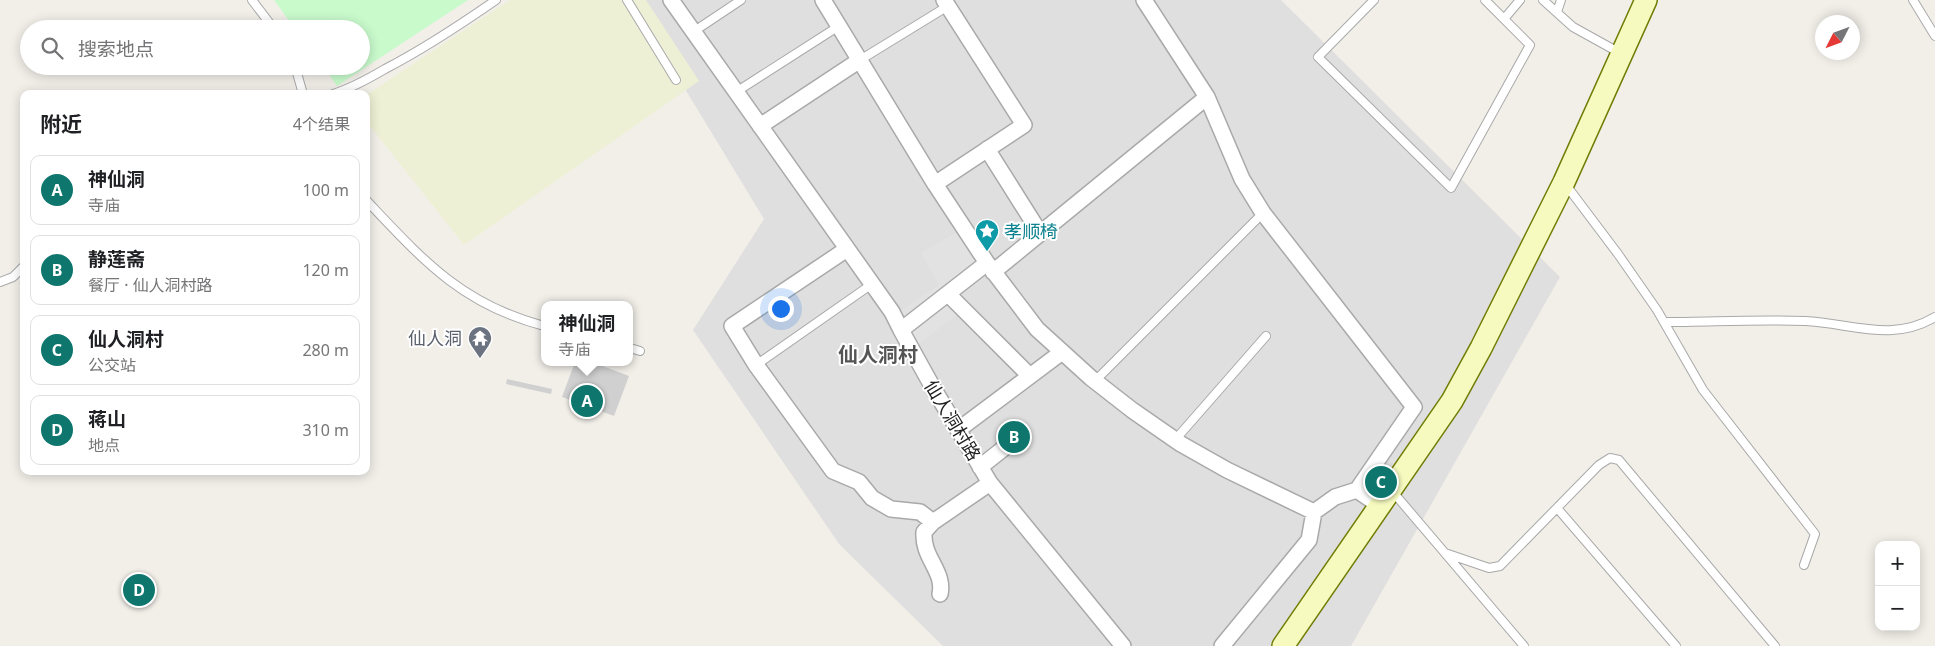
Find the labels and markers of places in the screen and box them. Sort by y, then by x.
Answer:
place icon: 孝顺椅 [974,218,1000,252]
place label: 孝顺椅 [1004,219,1058,243]
temple icon: 仙人洞 [467,325,493,359]
place label: 仙人洞 [408,326,462,350]
pin: A [571,382,603,420]
pin: B [998,418,1030,456]
pin: C [1365,463,1397,501]
pin: D [123,571,155,609]

